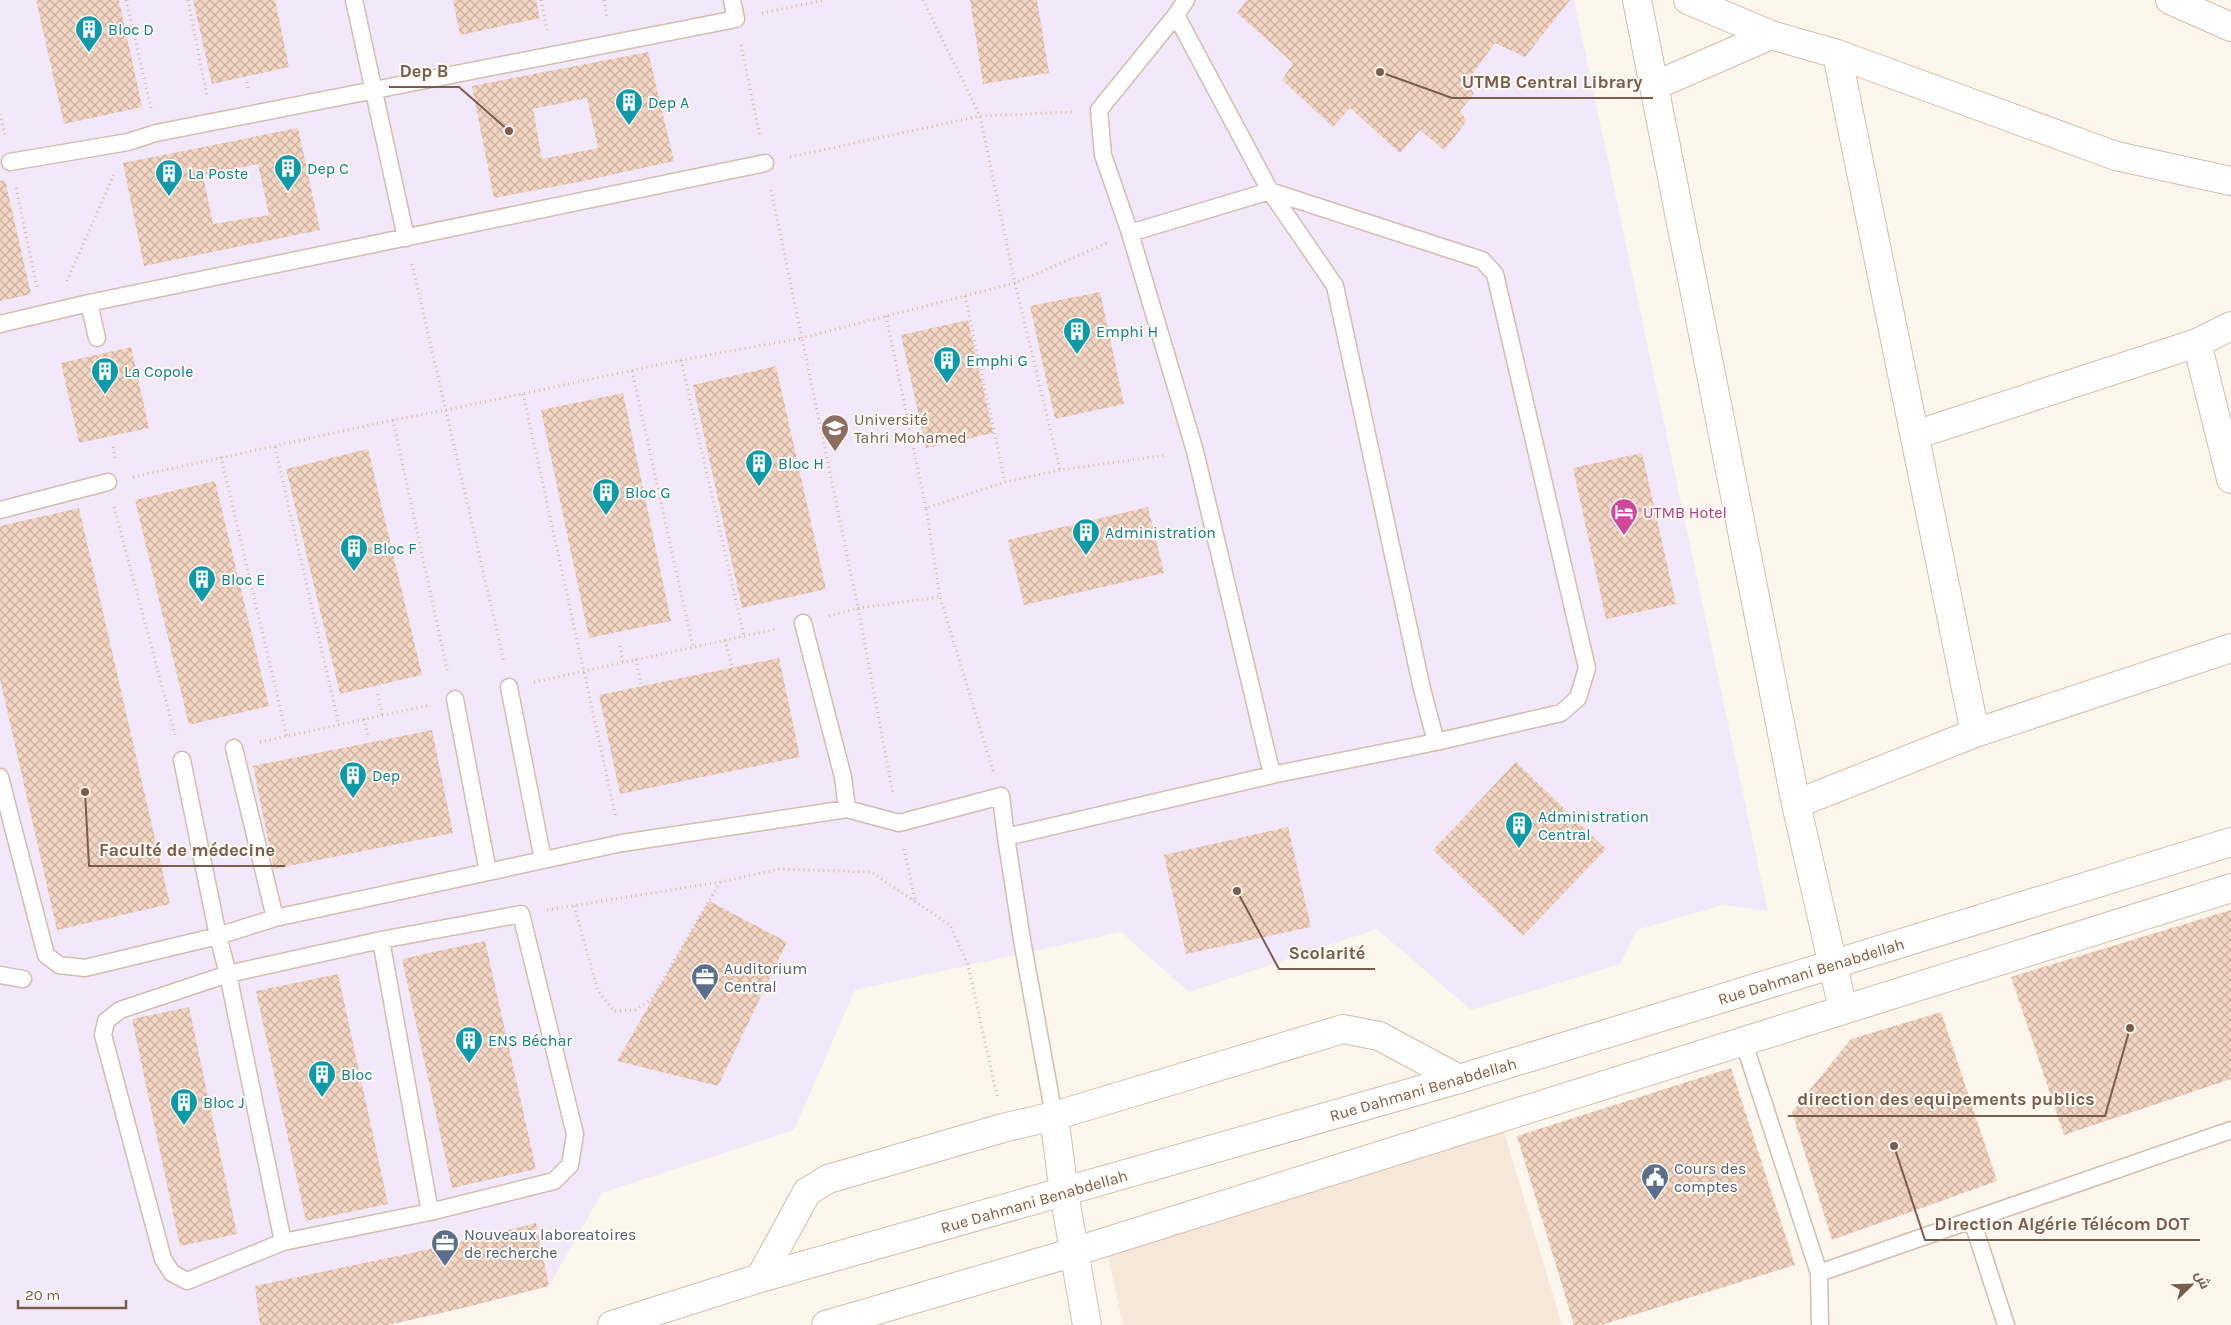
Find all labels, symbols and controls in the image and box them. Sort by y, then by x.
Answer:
building icon: Bloc D [74,14,104,53]
place label: Bloc D [108,20,154,39]
callout: Dep B [389,54,459,87]
text: Dep B [399,60,449,82]
callout: UTMB Central Library [1452,65,1653,98]
text: UTMB Central Library [1462,71,1642,93]
building icon: Dep A [614,87,644,126]
place label: Dep A [648,93,689,112]
building icon: Dep C [273,153,303,192]
building icon: La Poste [154,158,184,197]
place label: Dep C [307,159,349,178]
place label: La Poste [188,164,248,183]
building icon: Emphi H [1062,316,1092,355]
place label: Emphi H [1096,322,1158,341]
building icon: Emphi G [932,345,962,384]
place label: Emphi G [966,351,1028,370]
building icon: La Copole [90,356,120,395]
place label: La Copole [124,362,193,381]
place label: Université Tahri Mohamed [854,410,967,447]
school or university icon: Université Tahri Mohamed [820,413,850,452]
building icon: Bloc H [744,448,774,487]
place label: Bloc H [778,454,824,473]
building icon: Bloc G [591,477,621,516]
place label: Bloc G [625,483,671,502]
hotel icon: UTMB Hotel [1609,497,1639,536]
place label: UTMB Hotel [1643,503,1727,522]
building icon: Administration [1071,517,1101,556]
place label: Administration [1105,523,1216,542]
building icon: Bloc F [339,533,369,572]
place label: Bloc F [373,539,417,558]
building icon: Bloc E [187,564,217,603]
place label: Bloc E [221,570,265,589]
building icon: Dep [338,760,368,799]
place label: Dep [372,766,400,785]
place label: Administration Central [1538,807,1649,844]
building icon: Administration Central [1504,810,1534,849]
callout: Faculté de médecine [89,833,285,866]
text: Faculté de médecine [99,839,275,861]
street label: Rue Dahmani Benabdellah [1716,934,1907,1009]
callout: Scolarité [1279,936,1375,969]
text: Scolarité [1289,942,1365,964]
place label: Auditorium Central [724,959,807,996]
office icon: Auditorium Central [690,962,720,1001]
building icon: ENS Béchar [454,1025,484,1064]
place label: ENS Béchar [488,1031,572,1050]
street label: Rue Dahmani Benabdellah [1327,1054,1519,1125]
building icon: Bloc [307,1059,337,1098]
place label: Bloc [341,1065,372,1084]
callout: direction des equipements publics [1788,1083,2105,1116]
building icon: Bloc J [169,1087,199,1126]
text: direction des equipements publics [1797,1088,2095,1110]
place label: Bloc J [203,1093,245,1112]
place label: Cours des comptes [1674,1159,1746,1196]
public building icon: Cours des comptes [1640,1162,1670,1201]
street label: Rue Dahmani Benabdellah [938,1166,1130,1237]
callout: Direction Algérie Télécom DOT [1925,1207,2200,1240]
text: Direction Algérie Télécom DOT [1934,1213,2190,1235]
place label: Nouveaux laboreatoires de recherche [464,1225,636,1262]
office icon: Nouveaux laboreatoires de recherche [430,1228,460,1267]
north arrow [2166,1260,2216,1310]
text: ش [2191,1269,2214,1292]
scale bar [18,1278,125,1310]
text: 20 m [25,1286,60,1304]

